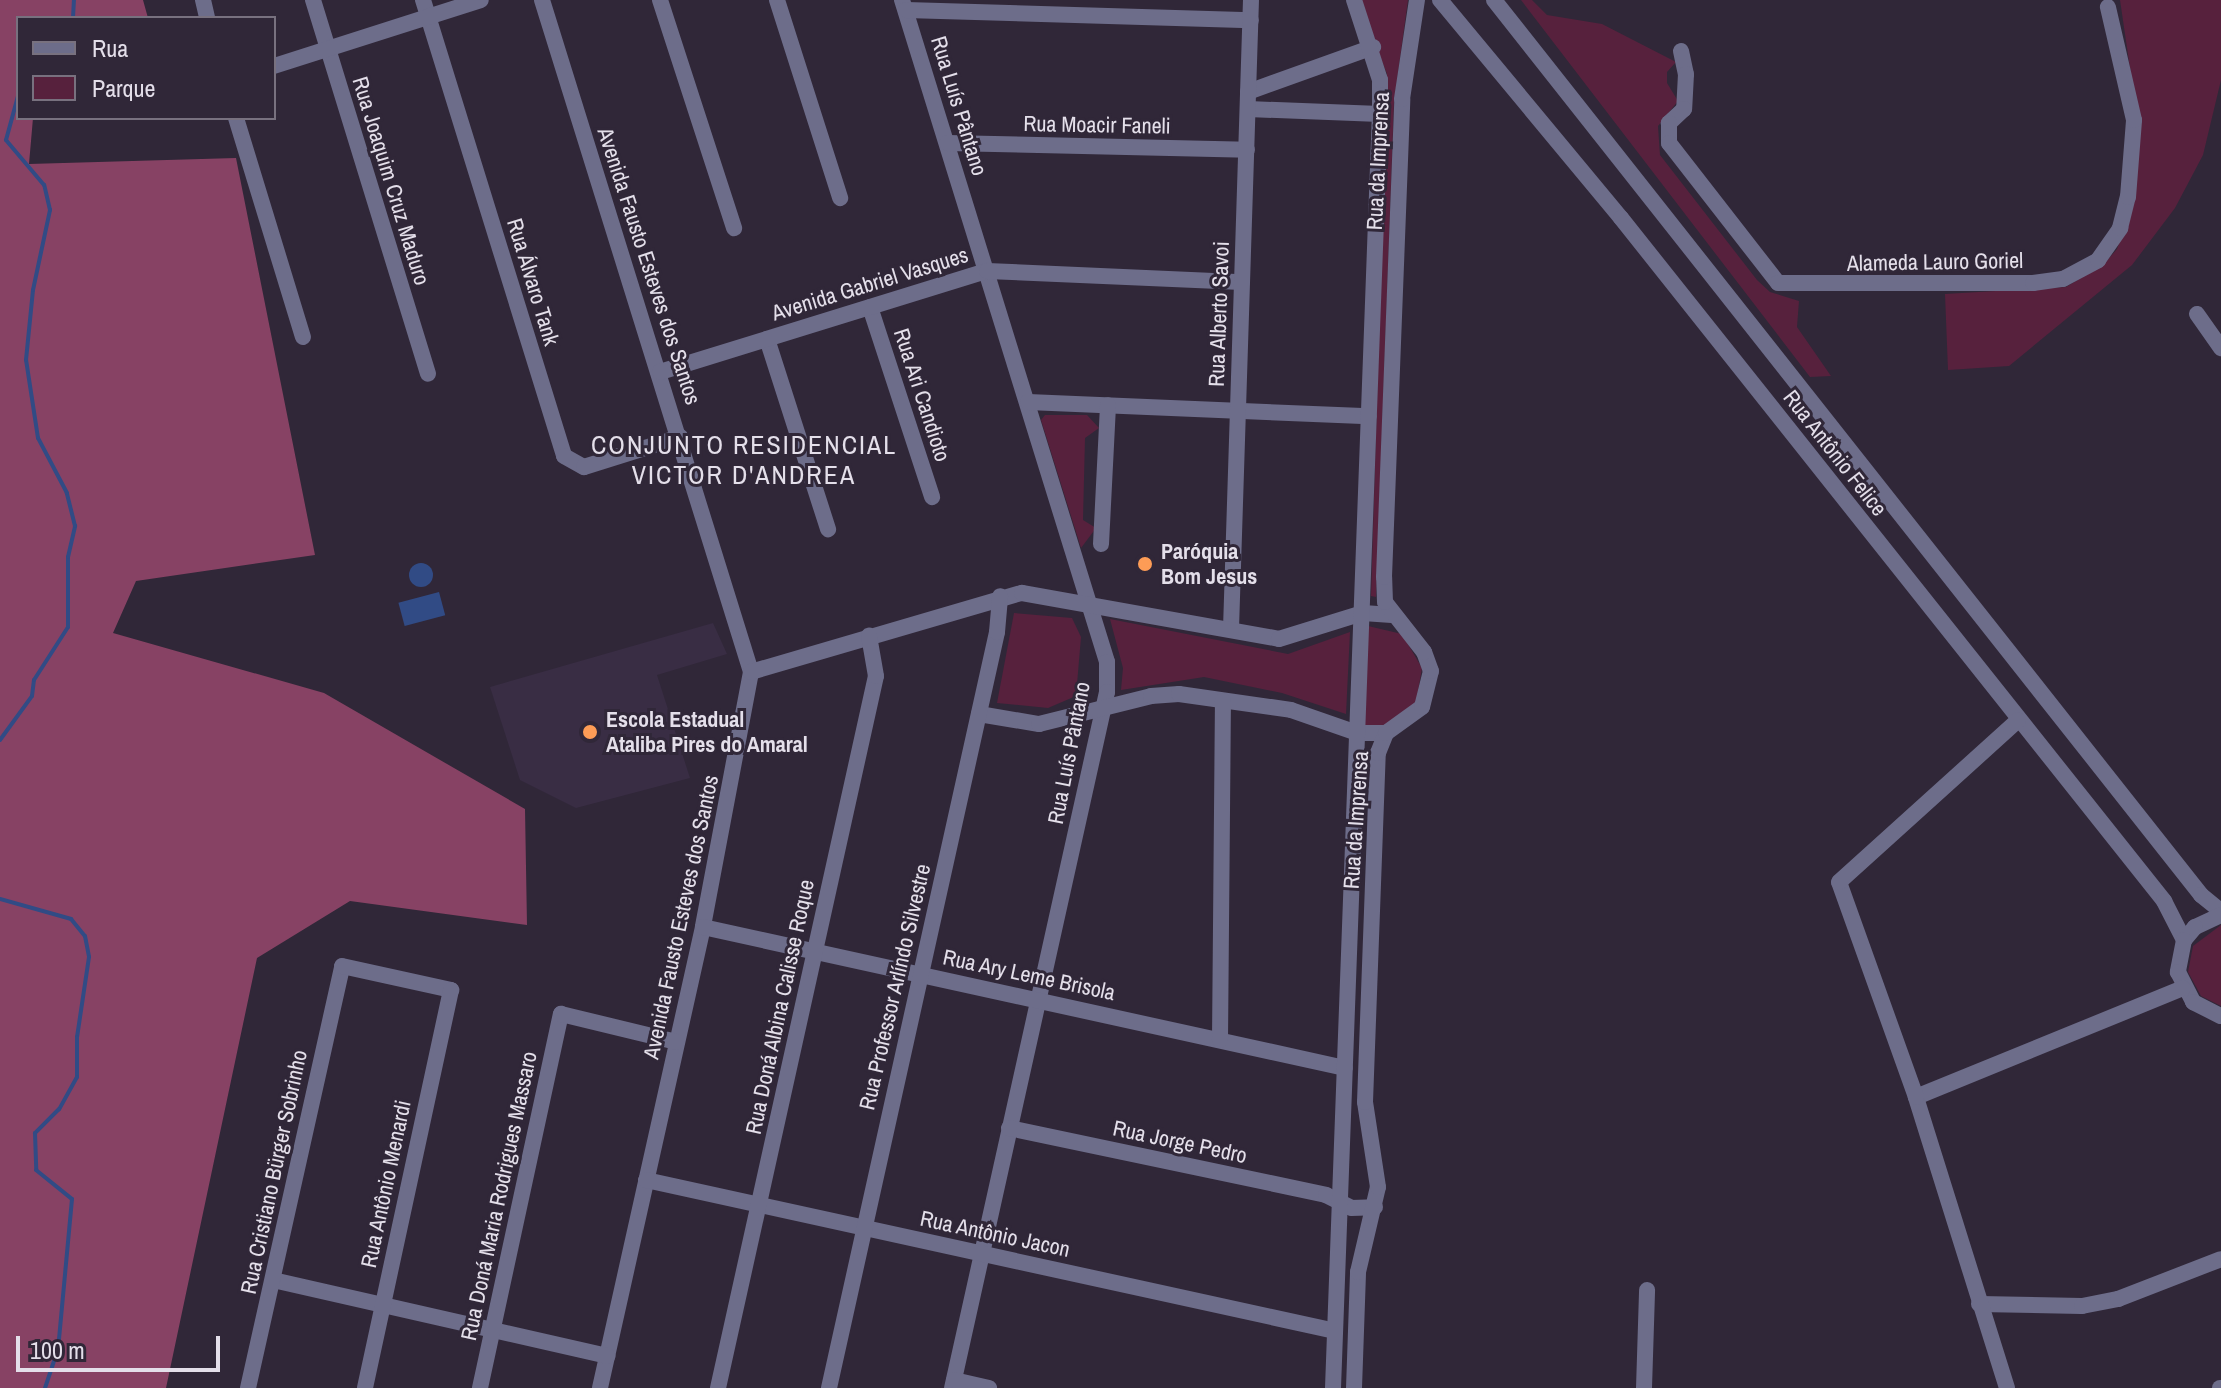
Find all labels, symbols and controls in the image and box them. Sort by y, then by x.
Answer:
legend [16,16,276,120]
text: Rua [92,32,128,64]
street label: Rua Luís Pântano [925,33,993,179]
text: Parque [92,72,155,104]
street label: Rua Joaquim Cruz Maduro [347,74,435,288]
street label: Rua da Imprensa [1361,91,1395,231]
street label: Rua Moacir Faneli [1023,111,1171,139]
street label: Avenida Fausto Esteves dos Santos [592,124,706,408]
street label: Rua Álvaro Tank [501,215,565,349]
street label: Rua Alberto Savoi [1203,240,1235,388]
street label: Avenida Gabriel Vasques [769,242,971,326]
street label: Alameda Lauro Goriel [1847,247,2023,277]
street label: Rua Ari Candioto [888,325,956,465]
street label: Rua Antônio Felice [1777,384,1893,522]
district label: CONJUNTO RESIDENCIAL VICTOR D'ANDREA [591,429,897,490]
place label: Paróquia Bom Jesus [1161,538,1257,590]
marker: Paróquia Bom Jesus [1136,555,1154,573]
street label: Rua Luís Pântano [1042,680,1096,826]
place label: Escola Estadual Ataliba Pires do Amaral [606,706,809,758]
marker: Escola Estadual Ataliba Pires do Amaral [581,723,599,741]
street label: Rua da Imprensa [1338,750,1374,890]
street label: Avenida Fausto Esteves dos Santos [638,773,724,1061]
street label: Rua Professor Arlíndo Silvestre [854,861,936,1113]
street label: Rua Doná Albina Calisse Roque [740,877,820,1137]
street label: Rua Ary Leme Brisola [940,944,1118,1006]
street label: Rua Cristiano Bürger Sobrinho [235,1048,313,1296]
street label: Rua Doná Maria Rodrigues Massaro [455,1049,543,1343]
street label: Rua Antônio Menardi [355,1097,417,1271]
street label: Rua Jorge Pedro [1111,1115,1249,1169]
street label: Rua Antônio Jacon [917,1205,1073,1263]
scale bar [20,1320,224,1370]
text: 100 m [30,1334,85,1366]

